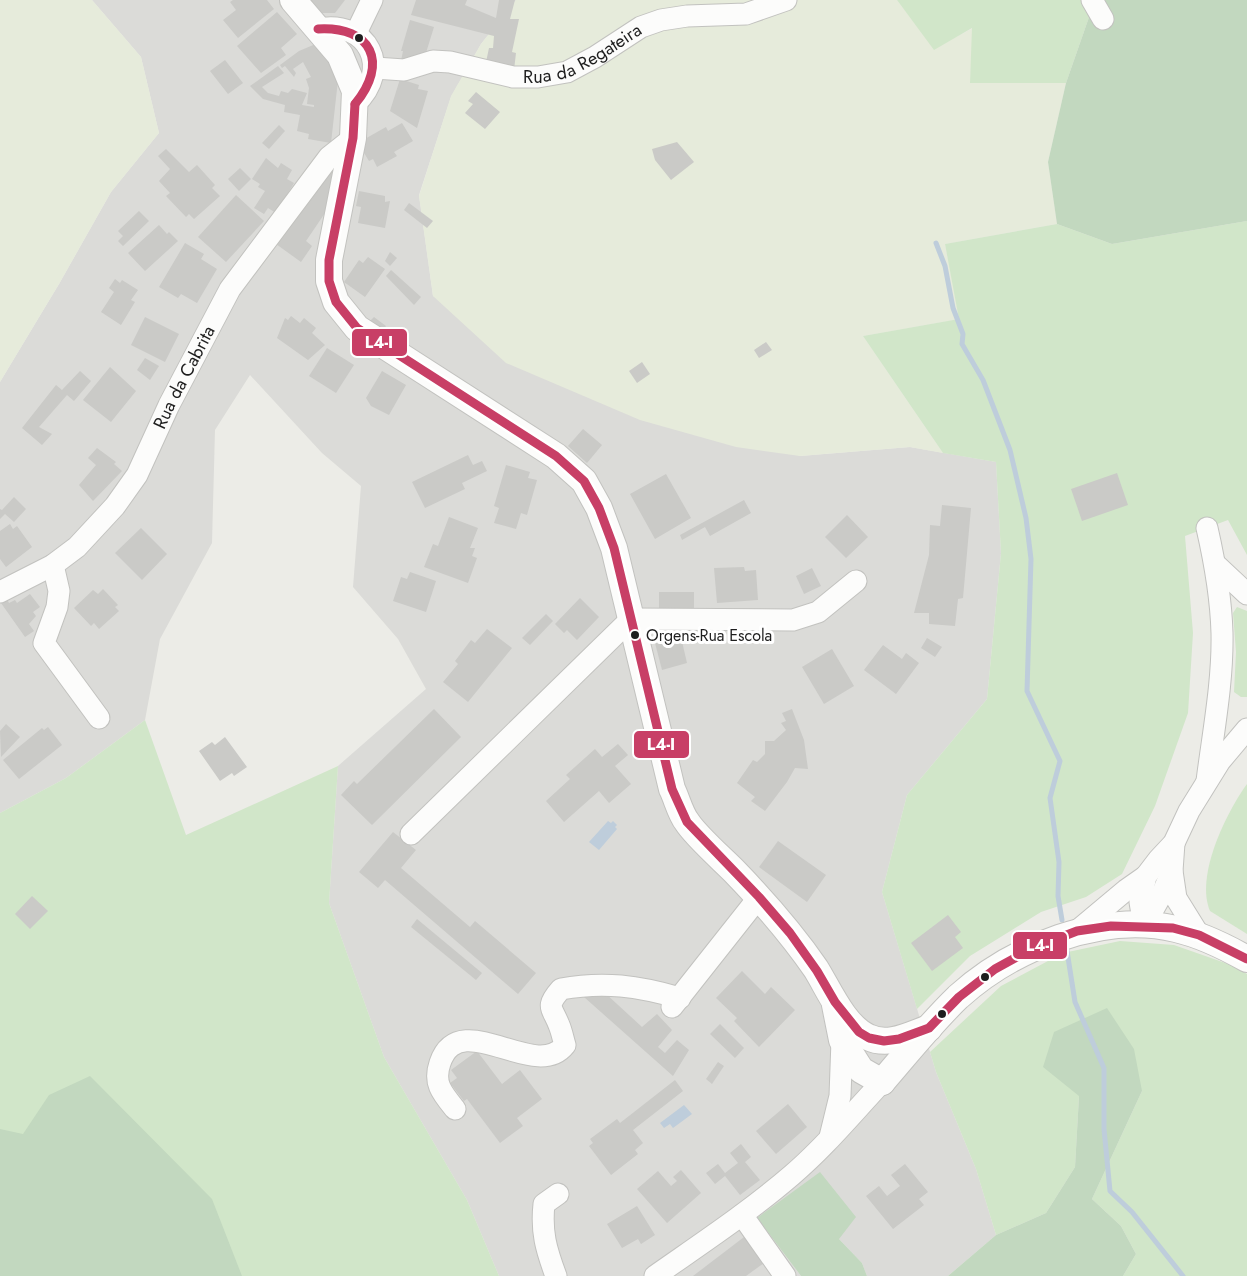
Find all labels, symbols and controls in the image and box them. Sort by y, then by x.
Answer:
street label: Rua da Regateira [523,17,647,90]
unlabelled marker [353,32,365,44]
street label: Rua da Cabrita [147,321,222,433]
line badge: L4-I [351,328,408,357]
text: L4-I [365,331,393,354]
place label: Orgens-Rua Escola [646,624,772,647]
marker: Orgens-Rua Escola [629,629,641,641]
line badge: L4-I [633,730,690,759]
text: L4-I [647,733,675,756]
line badge: L4-I [1012,931,1068,960]
text: L4-I [1026,934,1054,957]
unlabelled marker [979,971,991,983]
unlabelled marker [936,1008,948,1020]

